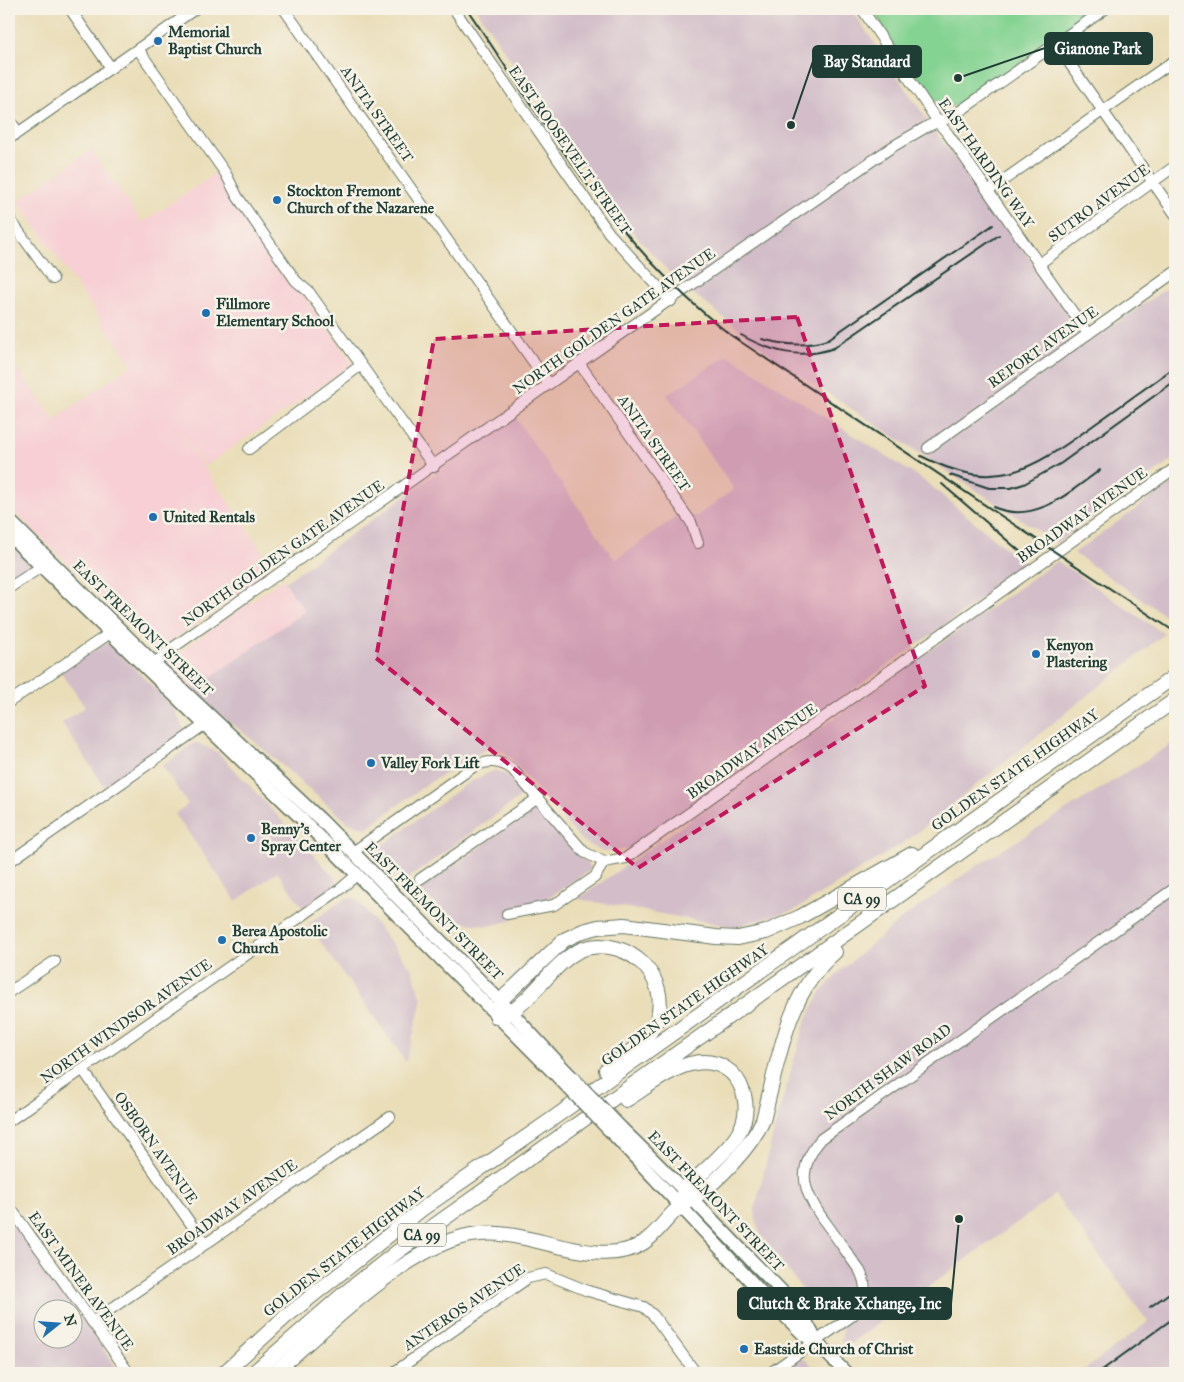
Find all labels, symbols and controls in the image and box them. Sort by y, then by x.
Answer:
place label: Memorial Baptist Church [168,23,263,59]
callout: Gianone Park [1045,33,1152,64]
marker: Memorial Baptist Church [152,35,164,47]
text: Gianone Park [1054,39,1142,58]
callout: Bay Standard [813,46,921,77]
text: Bay Standard [823,52,912,72]
street label: ANITA STREET [336,61,417,166]
street label: EAST ROOSEVELT STREET [505,62,635,238]
street label: EAST HARDING WAY [934,95,1038,232]
street label: SUTRO AVENUE [1045,160,1153,246]
place label: Stockton Fremont Church of the Nazarene [287,182,435,217]
marker: Stockton Fremont Church of the Nazarene [271,194,283,206]
street label: NORTH GOLDEN GATE AVENUE [509,244,719,398]
place label: Fillmore Elementary School [216,295,335,331]
street label: REPORT AVENUE [984,302,1102,392]
marker: Fillmore Elementary School [200,307,212,319]
street label: ANITA STREET [613,390,694,495]
street label: BROADWAY AVENUE [1014,463,1151,567]
street label: NORTH GOLDEN GATE AVENUE [178,476,388,630]
place label: United Rentals [163,508,255,526]
marker: United Rentals [147,511,159,523]
street label: EAST FREMONT STREET [69,556,217,700]
place label: Kenyon Plastering [1046,636,1108,672]
marker: Kenyon Plastering [1030,648,1042,660]
street label: BROADWAY AVENUE [684,699,821,803]
street label: GOLDEN STATE HIGHWAY [928,705,1103,835]
place label: Valley Fork Lift [380,754,480,773]
marker: Valley Fork Lift [365,757,377,769]
place label: Benny's Spray Center [261,820,341,856]
marker: Benny's Spray Center [245,832,257,844]
street label: EAST FREMONT STREET [361,838,507,984]
road number: CA 99 [838,888,886,911]
place label: Berea Apostolic Church [232,922,328,957]
marker: Berea Apostolic Church [216,934,228,946]
street label: GOLDEN STATE HIGHWAY [598,940,773,1070]
street label: NORTH WINDSOR AVENUE [37,955,215,1087]
street label: NORTH SHAW ROAD [821,1020,955,1124]
street label: OSBORN AVENUE [110,1088,202,1208]
street label: EAST FREMONT STREET [644,1127,788,1275]
street label: BROADWAY AVENUE [164,1155,301,1259]
street label: GOLDEN STATE HIGHWAY [260,1183,429,1321]
street label: EAST MINER AVENUE [24,1208,138,1354]
road number: CA 99 [398,1224,446,1246]
street label: ANTEROS AVENUE [399,1259,528,1355]
callout: Clutch & Brake Xchange, Inc [738,1288,951,1319]
text: Clutch & Brake Xchange, Inc [748,1294,942,1314]
north arrow [32,1300,82,1350]
place label: Eastside Church of Christ [754,1340,914,1358]
marker: Eastside Church of Christ [738,1343,750,1355]

